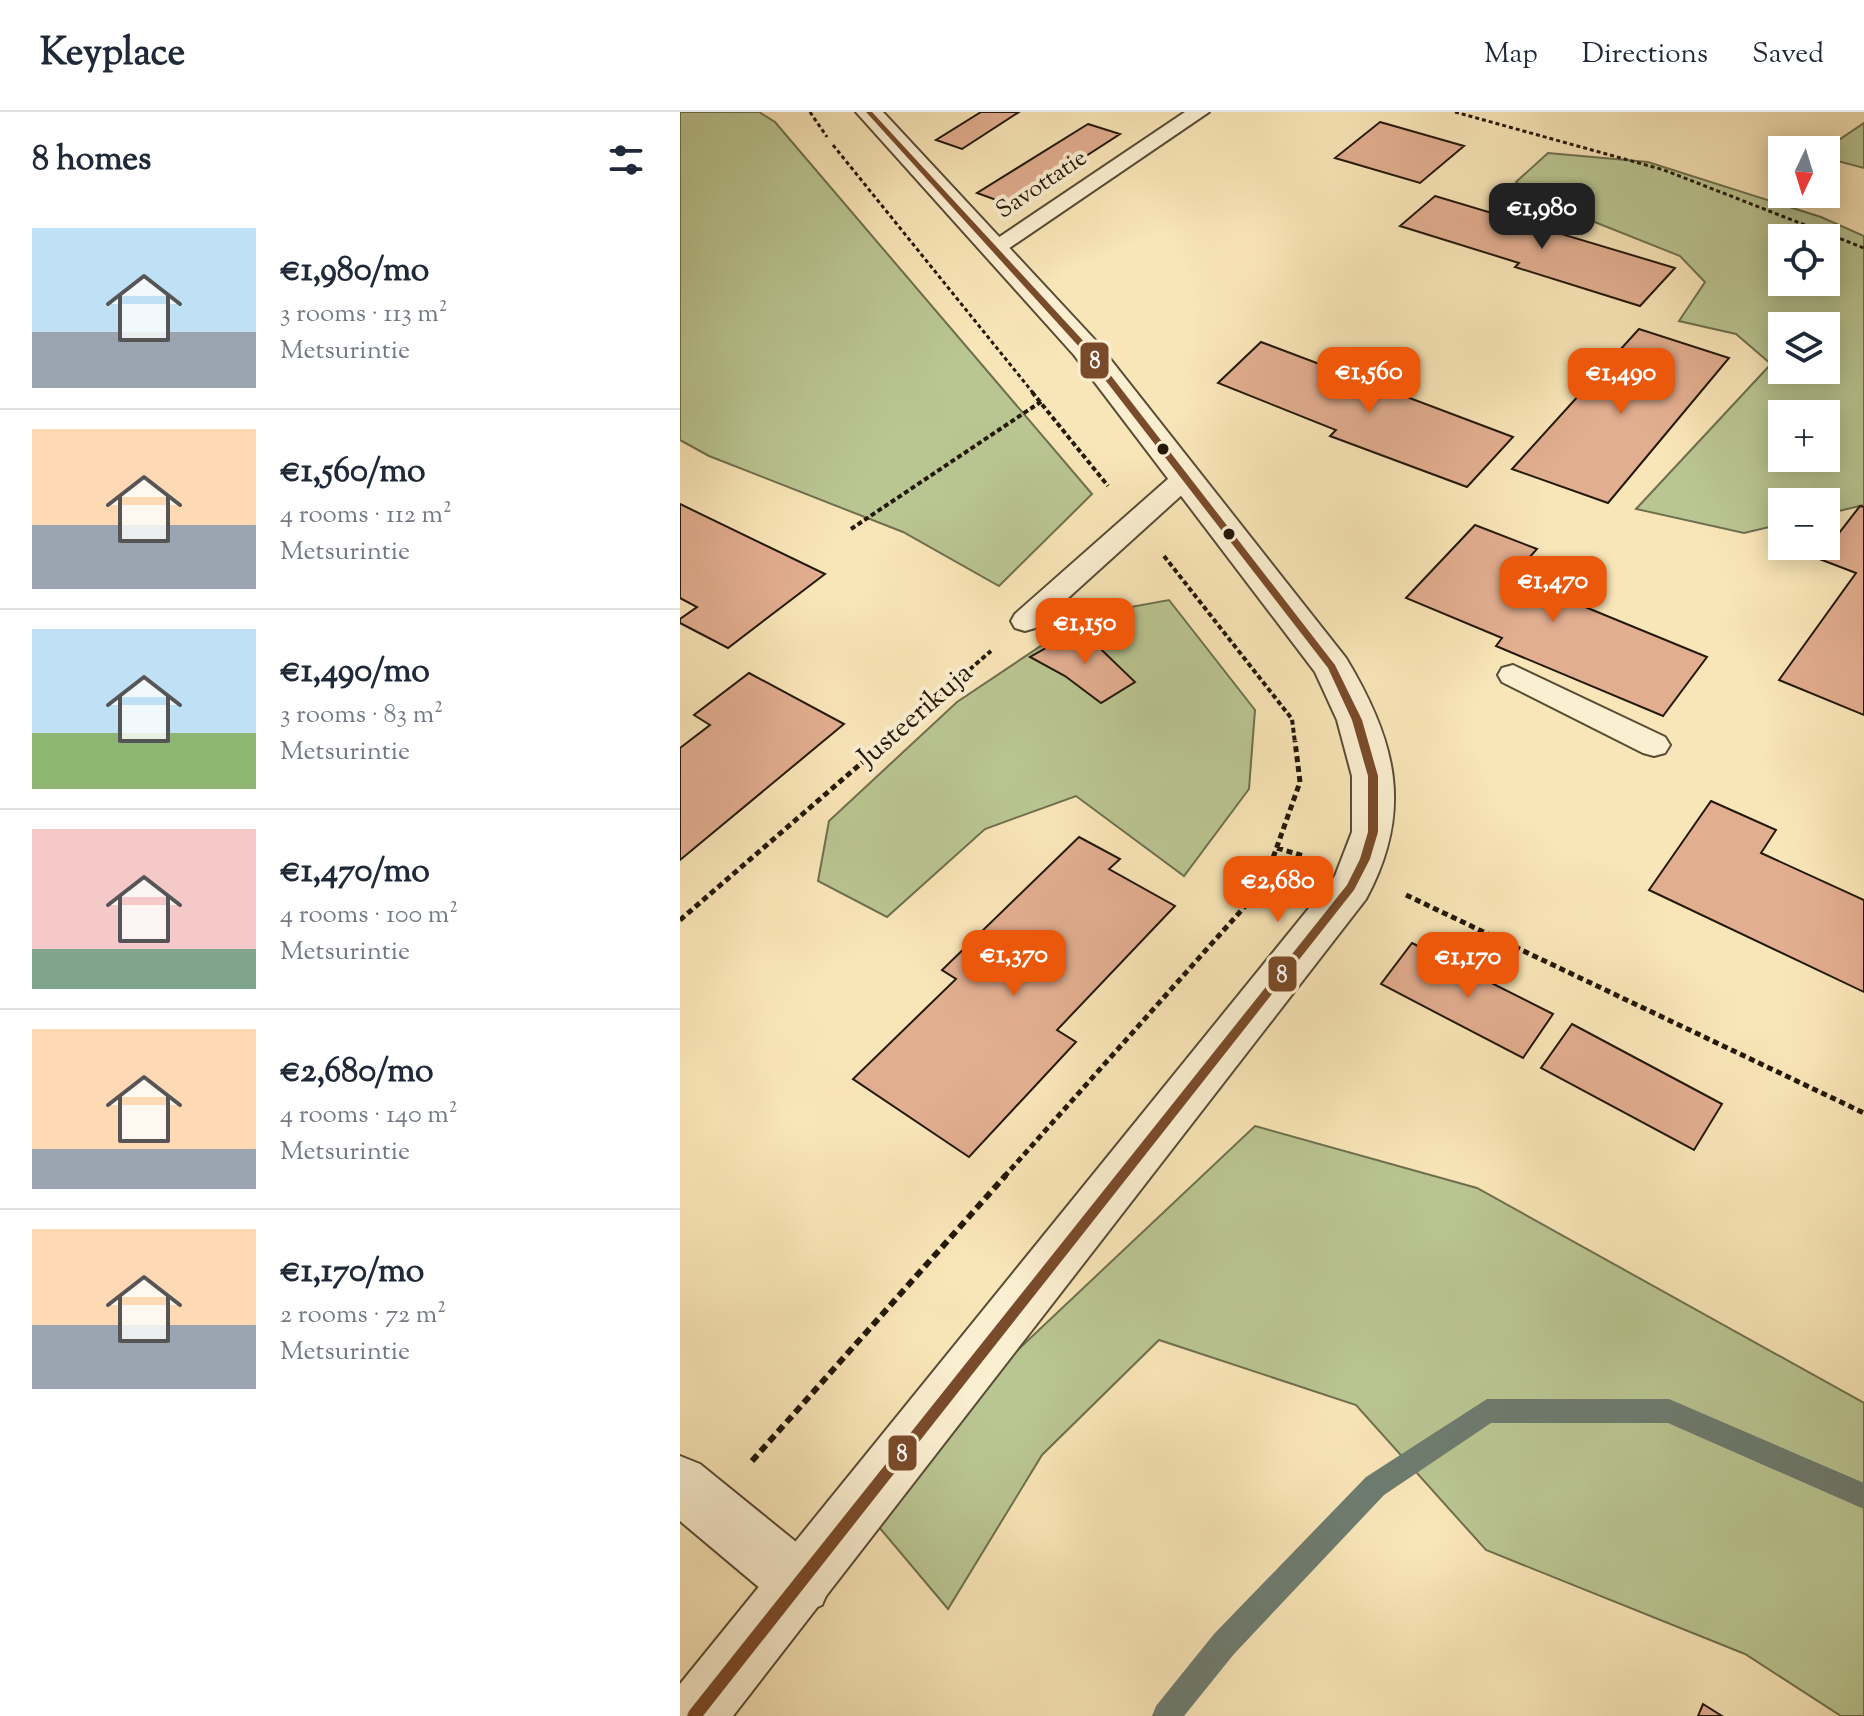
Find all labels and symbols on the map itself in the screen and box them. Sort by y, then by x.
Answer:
north arrow [1768,136,1840,208]
street label: Savottatie [990,142,1094,228]
pin: €1,980 [1477,183,1607,251]
line badge: 8 [1079,341,1110,380]
text: 8 [1089,347,1101,379]
pin: €1,560 [1304,347,1434,415]
pin: €1,490 [1556,348,1686,416]
unlabelled marker [1155,441,1171,457]
unlabelled marker [1221,526,1237,542]
pin: €1,470 [1488,556,1618,624]
pin: €1,150 [1020,598,1150,666]
street label: Justeerikuja [848,655,982,779]
pin: €2,680 [1213,856,1343,924]
pin: €1,370 [949,930,1079,998]
pin: €1,170 [1403,932,1533,1000]
line badge: 8 [1267,955,1298,993]
text: 8 [1276,961,1288,993]
line badge: 8 [887,1434,918,1472]
text: 8 [896,1440,908,1472]

